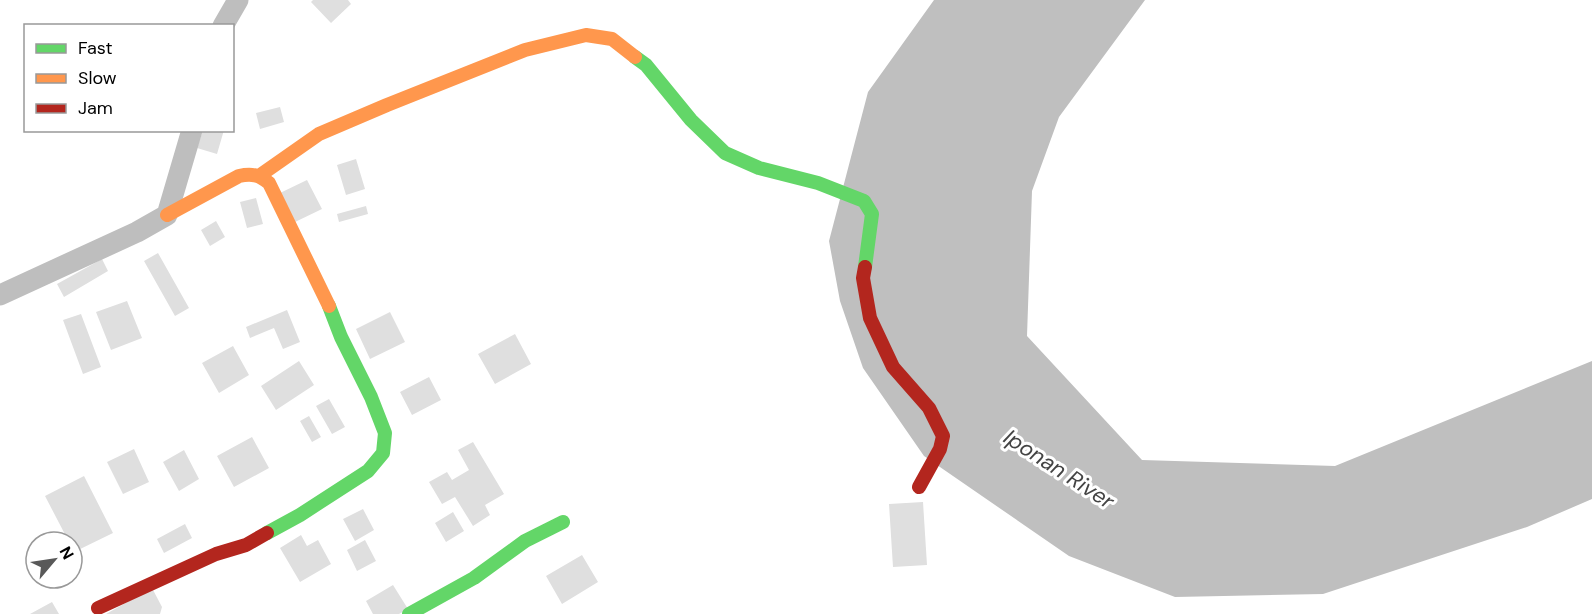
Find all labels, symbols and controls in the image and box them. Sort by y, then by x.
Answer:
legend [24,24,234,132]
text: Fast [78,36,113,60]
text: Slow [78,66,117,90]
text: Jam [78,96,113,120]
water label: Iponan River [998,422,1121,516]
north arrow [24,530,84,590]
text: N [55,543,79,563]

